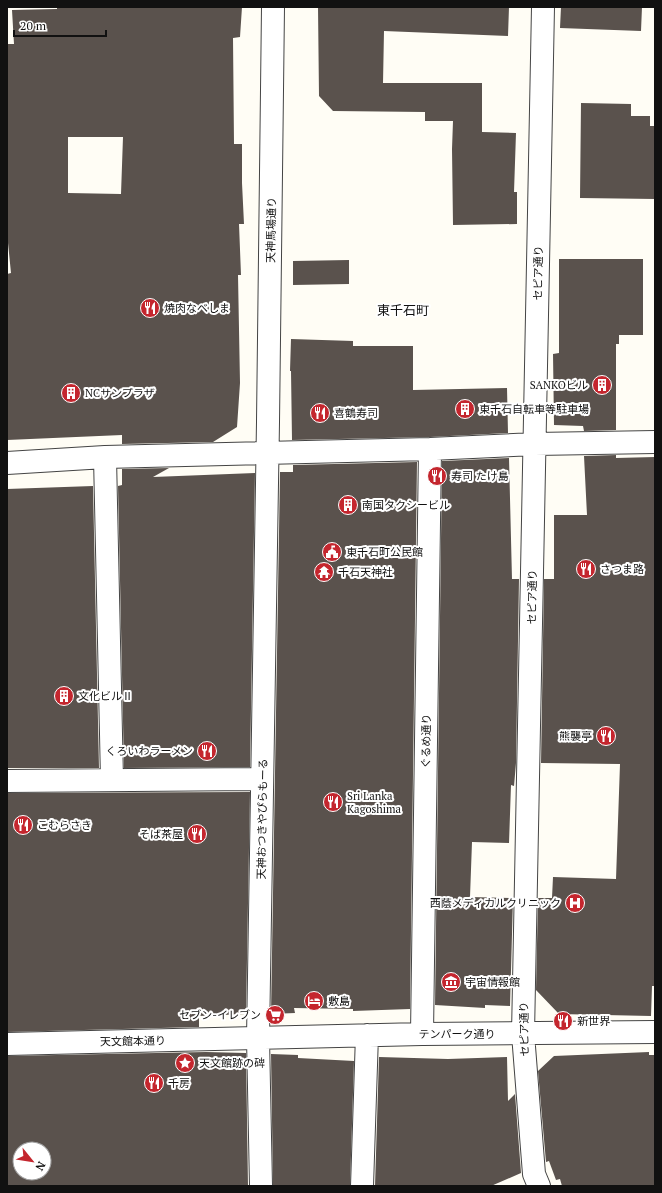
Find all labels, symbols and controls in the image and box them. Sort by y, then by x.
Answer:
scale bar [14,12,106,38]
text: 20 m [20,18,47,33]
street label: 天神馬場通り [263,197,279,263]
street label: セピア通り [531,245,545,301]
restaurant icon: 焼肉なべしま [139,297,161,319]
place label: 焼肉なべしま [164,301,230,315]
district label: 東千石町 [377,301,429,319]
building icon: SANKOビル [591,374,613,396]
place label: SANKOビル [530,378,588,392]
building icon: NCサンプラザ [60,382,82,404]
place label: NCサンプラザ [85,386,155,400]
building icon: 東千石自転車等駐車場 [454,398,476,420]
restaurant icon: 喜鶴寿司 [309,402,331,424]
place label: 東千石自転車等駐車場 [479,402,589,416]
place label: 喜鶴寿司 [334,406,378,420]
restaurant icon: 寿司 たけ島 [426,465,448,487]
place label: 寿司 たけ島 [451,469,509,483]
building icon: 南国タクシービル [337,494,359,516]
place label: 南国タクシービル [362,498,450,512]
public building icon: 東千石町公民館 [321,541,343,563]
place label: 東千石町公民館 [346,545,423,559]
restaurant icon: さつま路 [575,558,597,580]
temple icon: 千石天神社 [313,561,335,583]
place label: さつま路 [600,562,644,576]
place label: 千石天神社 [338,565,393,579]
street label: セピア通り [525,569,539,625]
building icon: 文化ビルⅡ [53,685,75,707]
place label: 文化ビルⅡ [78,689,133,703]
street label: ぐるめ通り [419,713,433,769]
restaurant icon: 熊襲亭 [595,725,617,747]
place label: 熊襲亭 [559,729,592,743]
restaurant icon: くろいわラーメン [196,740,218,762]
place label: くろいわラーメン [105,744,193,758]
street label: 天神おつきやぴらもーる [254,758,270,880]
place label: Sri Lanka Kagoshima [347,789,402,816]
restaurant icon: Sri Lanka Kagoshima [322,791,344,813]
restaurant icon: こむらさき [12,814,34,836]
place label: こむらさき [37,818,92,832]
restaurant icon: そば茶屋 [186,823,208,845]
place label: そば茶屋 [139,827,183,841]
hospital icon: 西蔭メディカルクリニック [564,892,586,914]
place label: 西蔭メディカルクリニック [430,896,561,910]
museum icon: 宇宙情報館 [440,971,462,993]
place label: 宇宙情報館 [465,975,520,989]
hotel icon: 敷島 [303,990,325,1012]
place label: 敷島 [328,994,350,1008]
street label: セピア通り [517,1001,531,1057]
supermarket icon: セブン-イレブン [264,1004,286,1026]
place label: セブン-イレブン [179,1008,261,1022]
restaurant icon: 新世界 [552,1010,574,1032]
place label: 新世界 [577,1014,611,1028]
street label: テンパーク通り [419,1027,496,1041]
street label: 天文館本通り [100,1033,166,1049]
place icon: 天文館跡の碑 [174,1052,196,1074]
place label: 天文館跡の碑 [199,1056,265,1070]
restaurant icon: 千房 [143,1072,165,1094]
place label: 千房 [168,1076,190,1090]
north arrow [12,1141,52,1181]
text: N [32,1159,49,1174]

